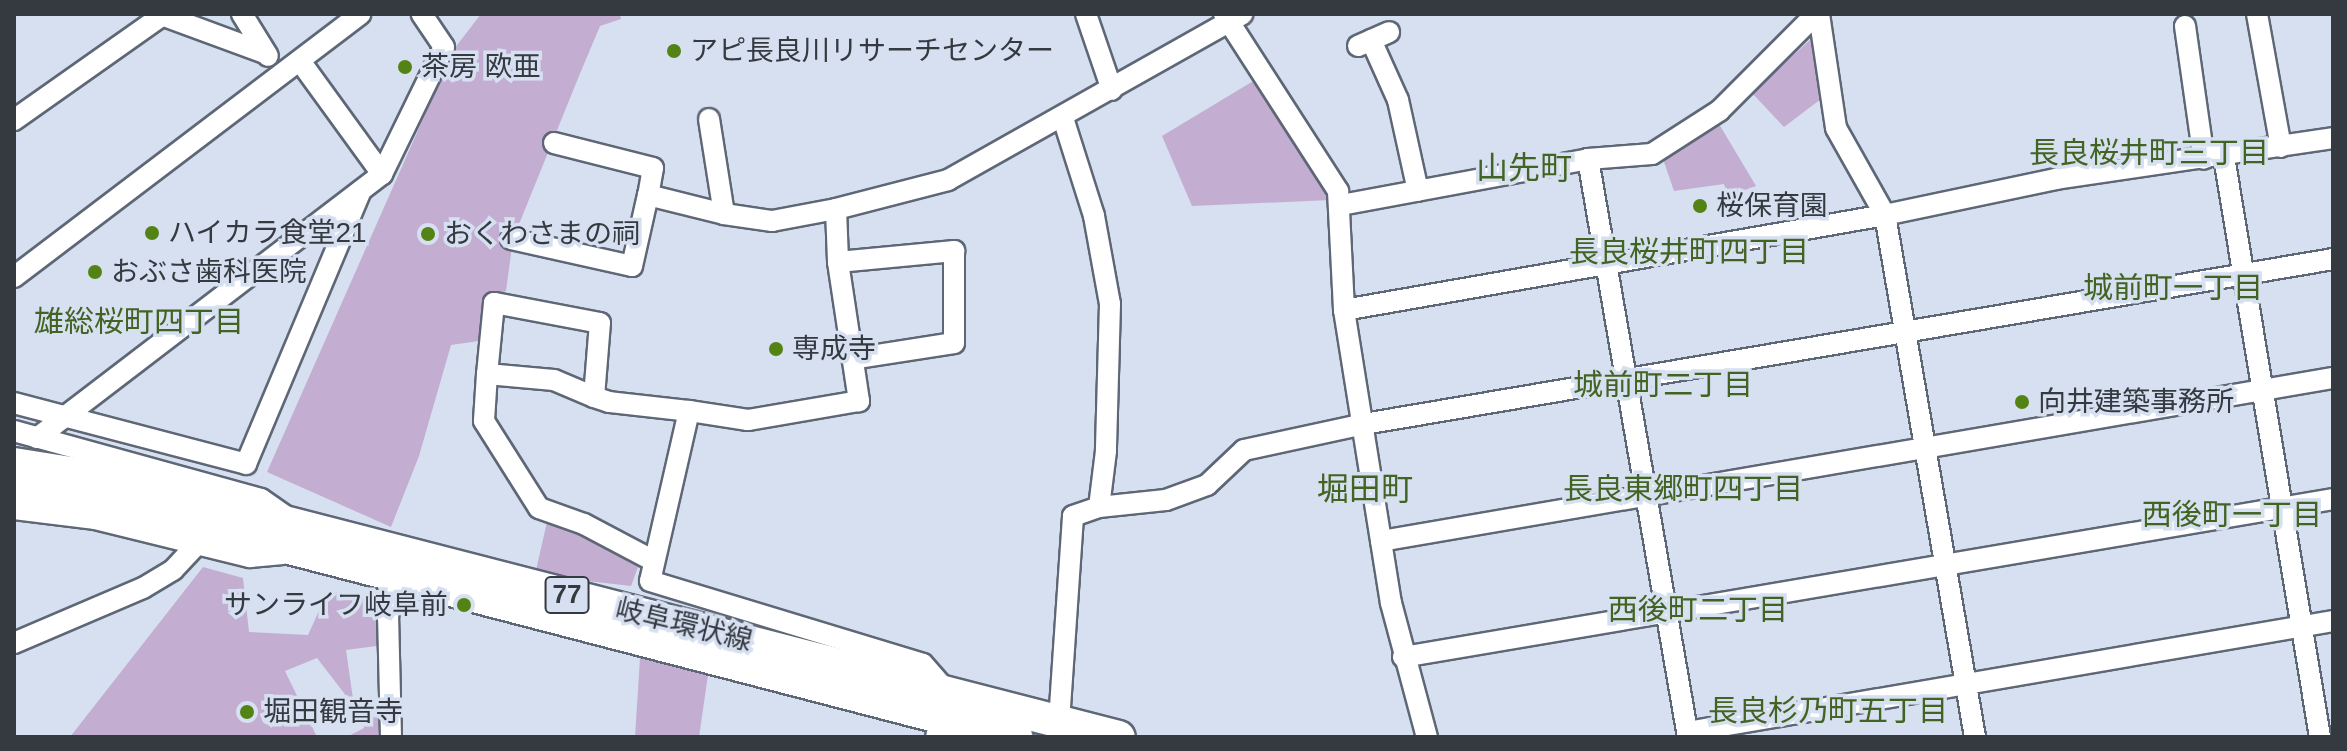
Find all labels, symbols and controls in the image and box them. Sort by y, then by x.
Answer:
place label: アピ長良川リサーチセンター [690,34,1054,68]
marker: アピ長良川リサーチセンター [665,42,683,60]
place label: 茶房 欧亜 [421,50,541,84]
marker: 茶房 欧亜 [396,58,414,76]
district label: 長良桜井町三丁目 [2029,135,2269,171]
district label: 山先町 [1476,149,1572,187]
place label: 桜保育園 [1716,189,1828,223]
marker: 桜保育園 [1691,197,1709,215]
place label: ハイカラ食堂21 [168,216,367,250]
place label: おくわさまの祠 [444,217,640,251]
marker: ハイカラ食堂21 [143,224,161,242]
marker: おくわさまの祠 [419,225,437,243]
district label: 長良桜井町四丁目 [1569,234,1809,270]
place label: おぶさ歯科医院 [111,255,307,289]
marker: おぶさ歯科医院 [86,263,104,281]
district label: 城前町一丁目 [2083,270,2263,306]
district label: 雄総桜町四丁目 [34,304,244,340]
place label: 専成寺 [792,332,876,366]
marker: 専成寺 [767,340,785,358]
district label: 城前町二丁目 [1573,367,1753,403]
place label: 向井建築事務所 [2038,385,2234,419]
marker: 向井建築事務所 [2013,393,2031,411]
district label: 堀田町 [1317,470,1413,508]
district label: 長良東郷町四丁目 [1563,471,1803,507]
district label: 西後町一丁目 [2142,497,2322,533]
road number: 77 [543,573,591,617]
place label: サンライフ岐阜前 [224,588,448,622]
street label: 岐阜環状線 [612,592,756,658]
district label: 西後町二丁目 [1608,592,1788,628]
marker: サンライフ岐阜前 [455,596,473,614]
district label: 長良杉乃町五丁目 [1708,693,1948,729]
place label: 堀田観音寺 [263,695,403,729]
marker: 堀田観音寺 [238,703,256,721]

